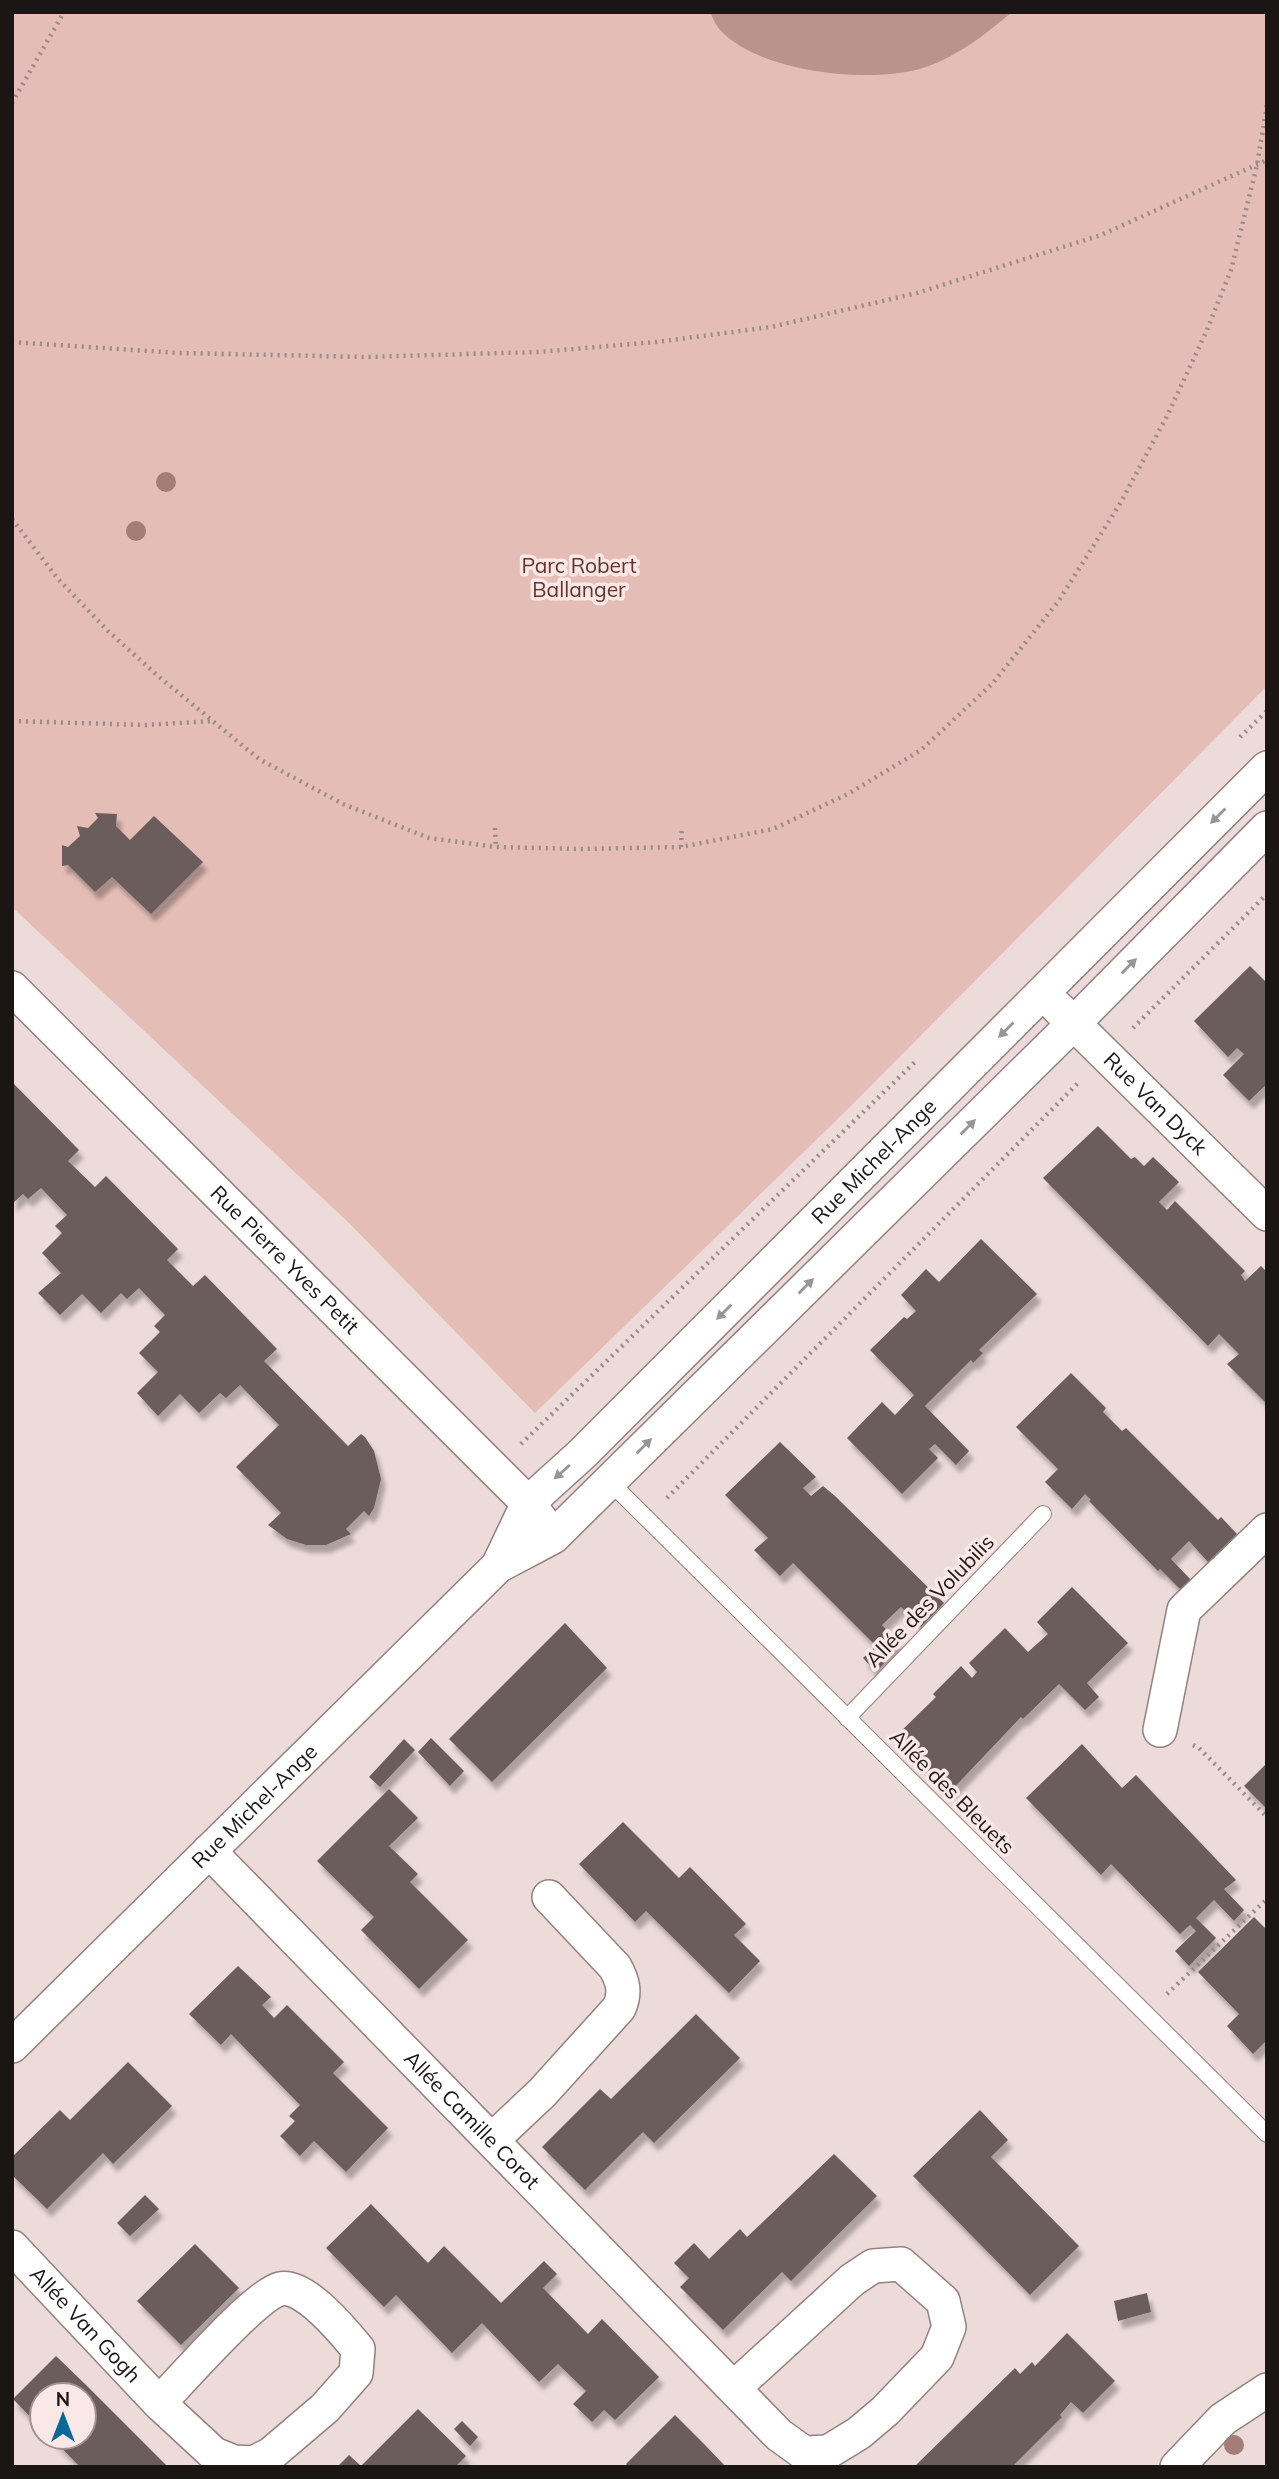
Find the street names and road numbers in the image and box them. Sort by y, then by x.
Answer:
street label: Rue Van Dyck [1099,1046,1213,1160]
street label: Rue Michel-Ange [805,1093,941,1229]
street label: Rue Pierre Yves Petit [205,1180,365,1339]
street label: Allée des Volubilis [859,1529,999,1672]
street label: Allée des Bleuets [885,1724,1020,1859]
street label: Rue Michel-Ange [186,1738,322,1873]
street label: Allée Camille Corot [399,2045,546,2194]
street label: Allée Van Gogh [25,2261,147,2388]

